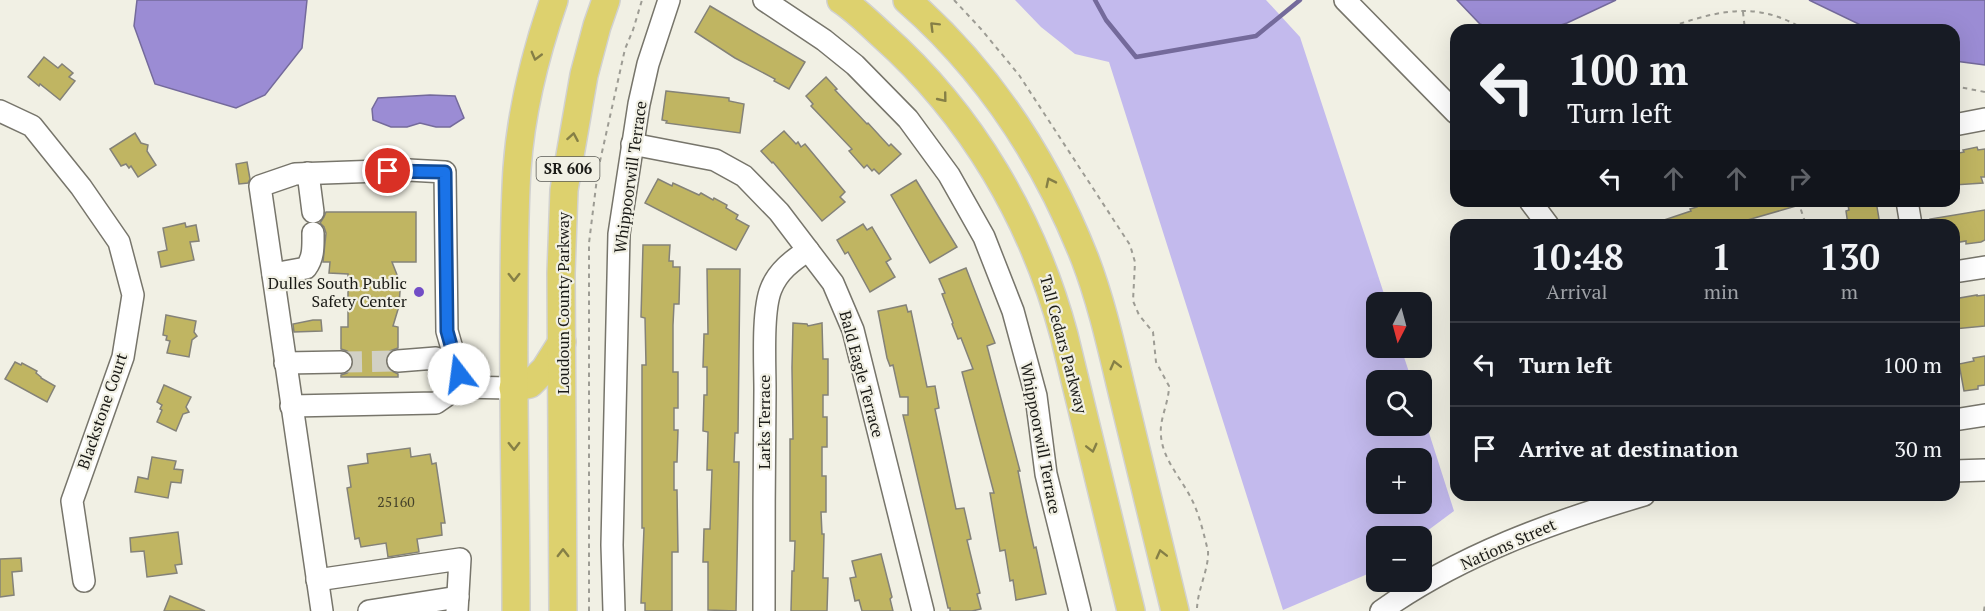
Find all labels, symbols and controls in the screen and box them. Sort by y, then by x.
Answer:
one-way arrow [931,22,942,33]
text: 100 m [1567,41,1688,97]
icon: left [1468,48,1546,126]
one-way arrow [531,50,543,61]
one-way arrow [936,92,947,103]
text: Turn left [1567,95,1672,131]
street label: Whippoorwill Terrace [608,99,652,255]
one-way arrow [566,132,579,142]
pin [362,145,413,196]
icon: arrive [371,154,404,187]
road number: SR 606 [536,157,600,181]
icon: left [1594,162,1627,195]
icon: ahead [1657,162,1690,195]
icon: ahead [1720,162,1753,195]
icon: right [1783,162,1816,195]
one-way arrow [1045,177,1057,188]
street label: Loudoun County Parkway [552,211,574,394]
text: 10:48 [1530,233,1624,280]
text: 1 [1711,233,1732,280]
text: 130 [1819,233,1880,280]
place label: Dulles South Public Safety Center [268,272,408,312]
one-way arrow [508,272,520,281]
street label: Tall Cedars Parkway [1035,272,1093,417]
text: Arrival [1546,278,1608,305]
text: min [1704,278,1739,305]
text: m [1841,278,1858,305]
marker: Dulles South Public Safety Center [412,285,426,299]
north arrow [1366,292,1432,358]
map controls [1366,292,1432,592]
street label: Bald Eagle Terrace [834,308,890,440]
position arrow [427,342,491,406]
icon: left [1468,348,1501,381]
street label: Blackstone Court [72,350,132,472]
text: Turn left [1519,350,1612,379]
text: 100 m [1882,350,1942,379]
street label: Whippoorwill Terrace [1016,360,1066,516]
one-way arrow [1110,360,1123,370]
button: search [1366,370,1432,436]
street label: Larks Terrace [753,375,775,469]
icon: arrive [1468,432,1501,465]
text: Arrive at destination [1519,434,1738,463]
text: 30 m [1894,434,1942,463]
one-way arrow [508,442,520,451]
one-way arrow [1084,443,1097,453]
button: + [1366,448,1432,514]
house number: 25160 [377,492,415,511]
street label: Nations Street [1457,513,1559,575]
button: − [1366,526,1432,592]
one-way arrow [557,548,569,557]
one-way arrow [1156,549,1169,559]

